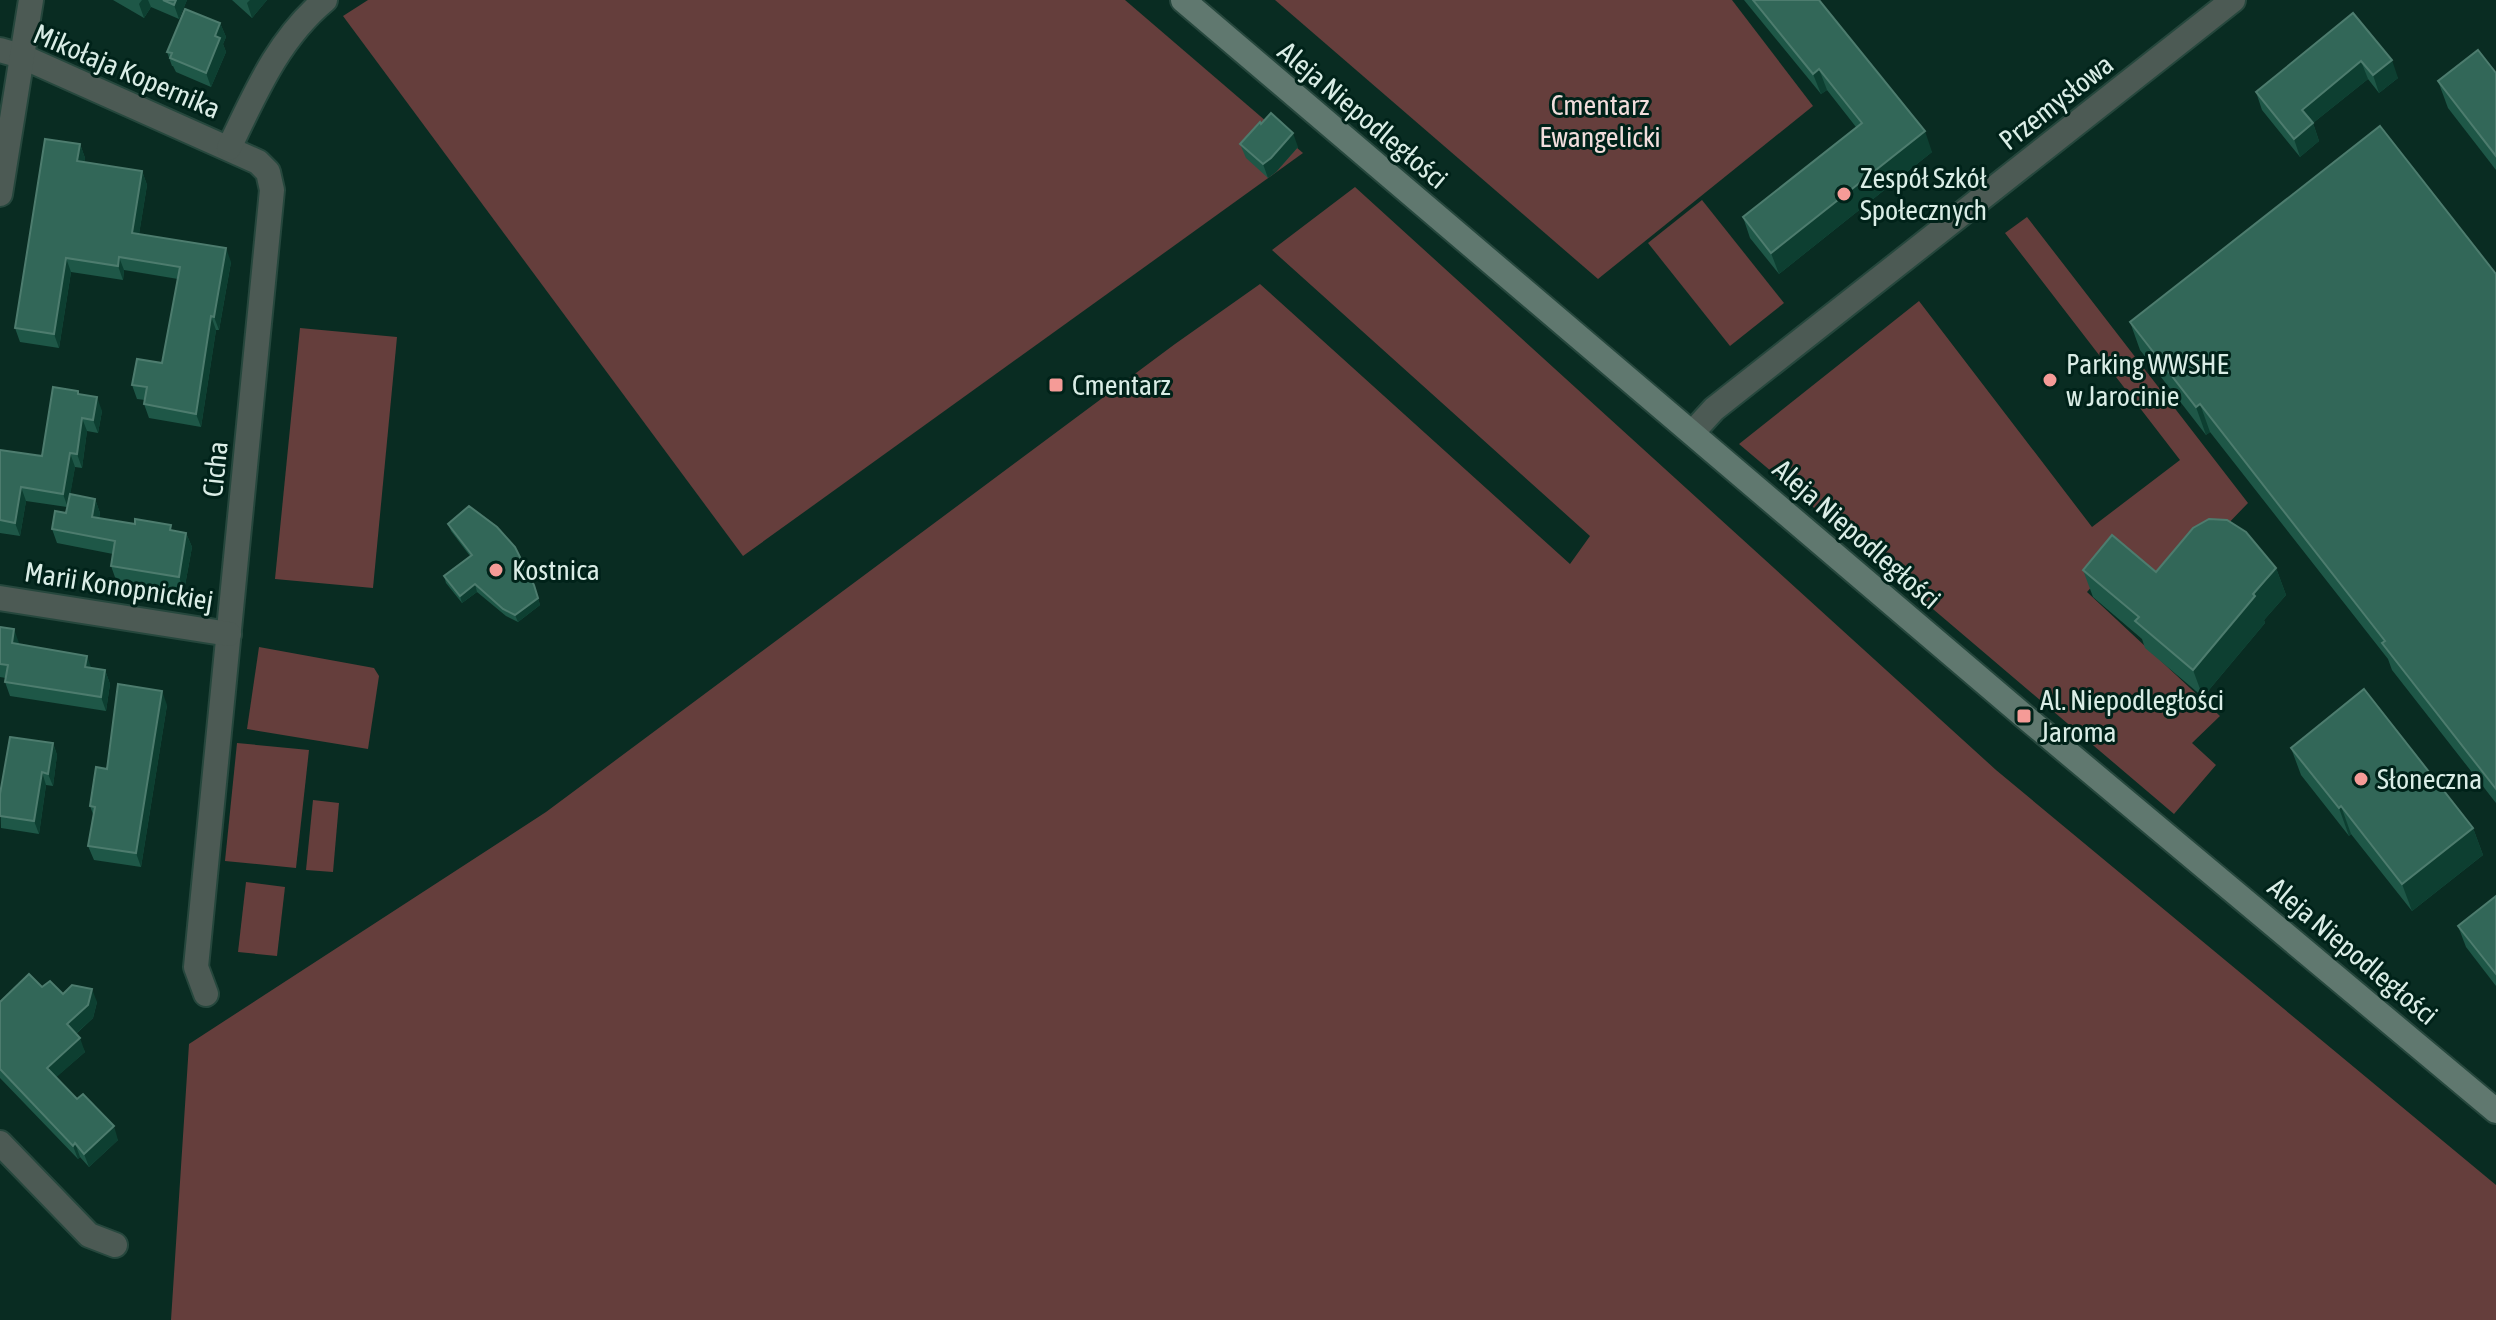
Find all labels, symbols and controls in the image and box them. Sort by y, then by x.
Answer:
street label: Mikołaja Kopernika [29,17,225,125]
street label: Aleja Niepodległości [1272,35,1454,195]
street label: Przemysłowa [1993,48,2119,156]
park label: Cmentarz Ewangelicki [1539,89,1661,153]
place label: Zespół Szkół Społecznych [1860,162,1988,226]
marker: Zespół Szkół Społecznych [1835,185,1853,203]
place label: Parking WWSHE w Jarocinie [2066,348,2228,412]
place label: Cmentarz [1072,369,1170,401]
marker: Parking WWSHE w Jarocinie [2041,371,2059,389]
marker: Cmentarz [1047,376,1065,394]
street label: Cicha [196,439,234,499]
street label: Aleja Niepodległości [1767,453,1947,615]
place label: Kostnica [512,554,600,586]
street label: Marii Konopnickiej [22,555,216,617]
marker: Kostnica [487,561,505,579]
place label: Al. Niepodległości Jaroma [2040,684,2224,748]
marker: Al. Niepodległości Jaroma [2015,707,2033,725]
place label: Słoneczna [2377,763,2482,795]
marker: Słoneczna [2352,770,2370,788]
street label: Aleja Niepodległości [2262,871,2444,1031]

